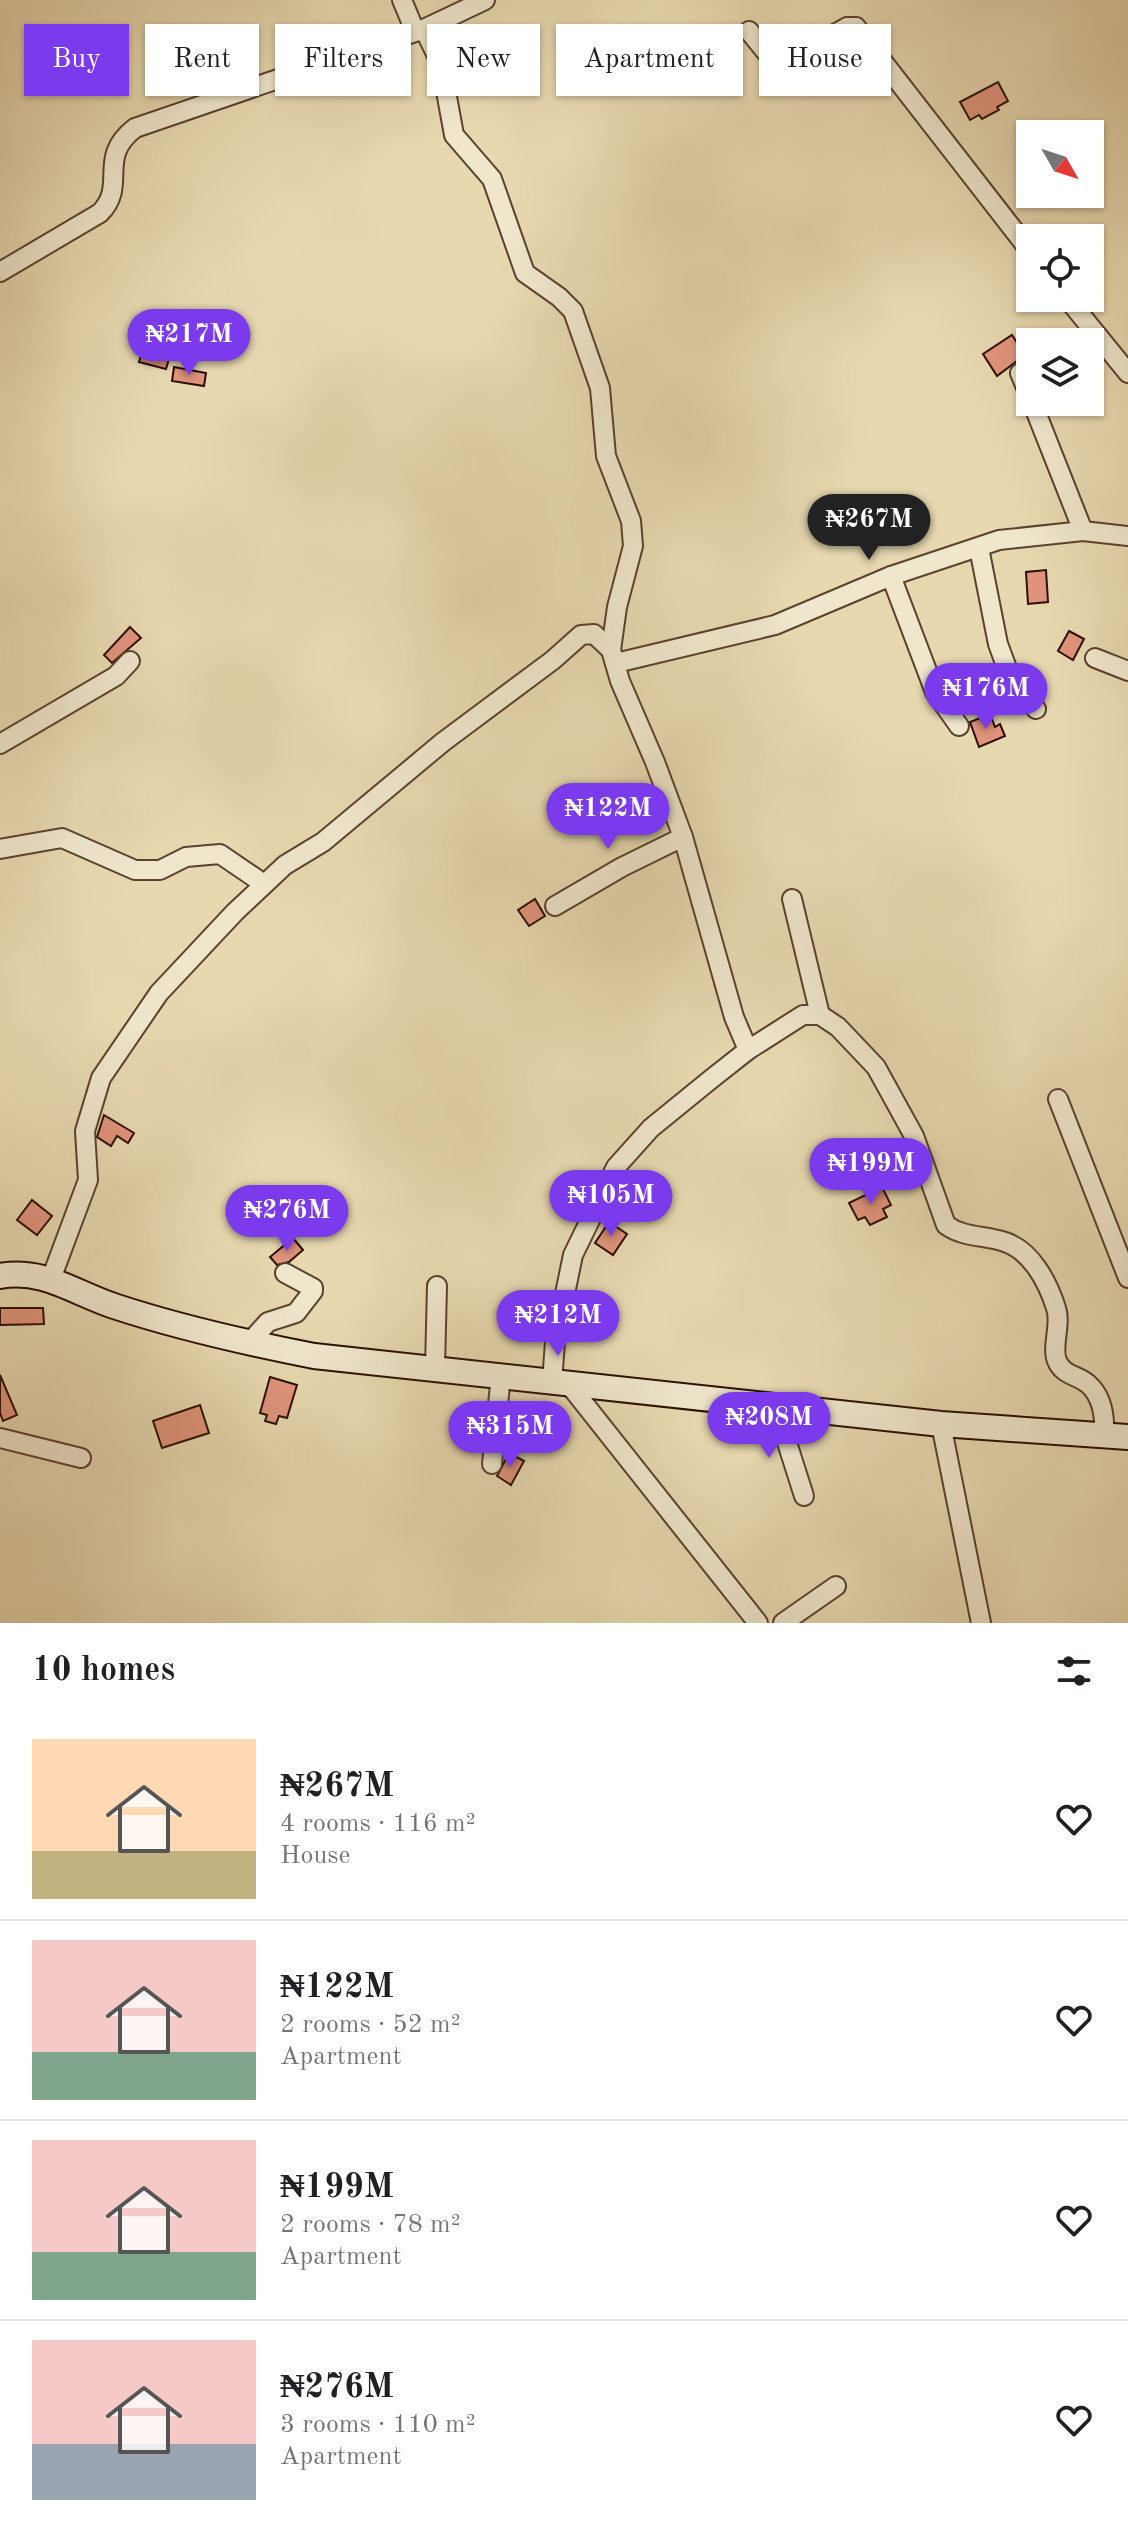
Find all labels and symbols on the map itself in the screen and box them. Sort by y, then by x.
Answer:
north arrow [1016,120,1104,208]
pin: ₦217M [133,309,245,377]
pin: ₦267M [813,494,925,562]
pin: ₦176M [930,663,1042,731]
pin: ₦122M [552,783,664,851]
pin: ₦199M [815,1138,927,1206]
pin: ₦105M [555,1170,667,1238]
pin: ₦276M [231,1185,343,1253]
pin: ₦212M [502,1290,614,1358]
pin: ₦208M [713,1392,825,1460]
pin: ₦315M [454,1401,566,1469]

